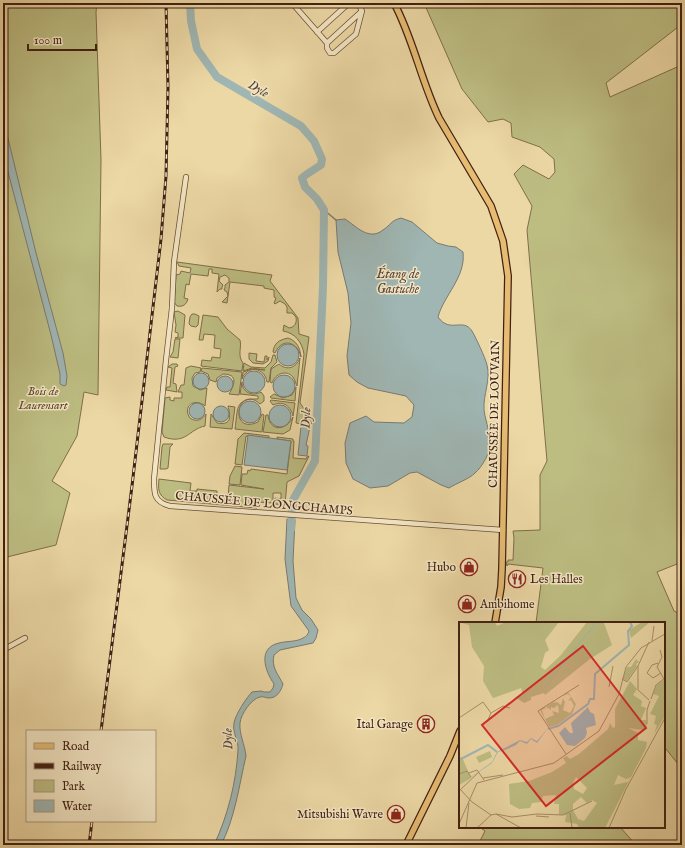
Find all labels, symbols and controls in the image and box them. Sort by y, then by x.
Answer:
scale bar [28,26,96,52]
text: 100 m [34,33,62,48]
water label: Dyle [245,77,272,102]
water label: Étang de Gastuche [376,265,420,298]
street label: CHAUSSÉE DE LOUVAIN [485,339,503,488]
park label: Bois de Laurensart [17,384,69,413]
water label: Dyle [298,406,315,429]
street label: CHAUSSÉE DE LONGCHAMPS [175,487,353,519]
shop icon: Hubo [459,557,479,577]
place label: Hubo [427,560,457,575]
restaurant icon: Les Halles [507,569,527,589]
place label: Les Halles [530,572,583,587]
shop icon: Ambihome [457,594,477,614]
place label: Ambihome [479,597,535,612]
inset map [459,622,665,828]
building icon: Ital Garage [416,714,436,734]
place label: Ital Garage [356,717,413,732]
water label: Dyle [219,727,238,750]
legend [26,730,156,822]
text: Road [62,739,90,754]
text: Railway [62,759,101,774]
text: Park [62,779,85,794]
text: Water [62,799,93,814]
shop icon: Mitsubishi Wavre [386,804,406,824]
place label: Mitsubishi Wavre [297,807,383,822]

